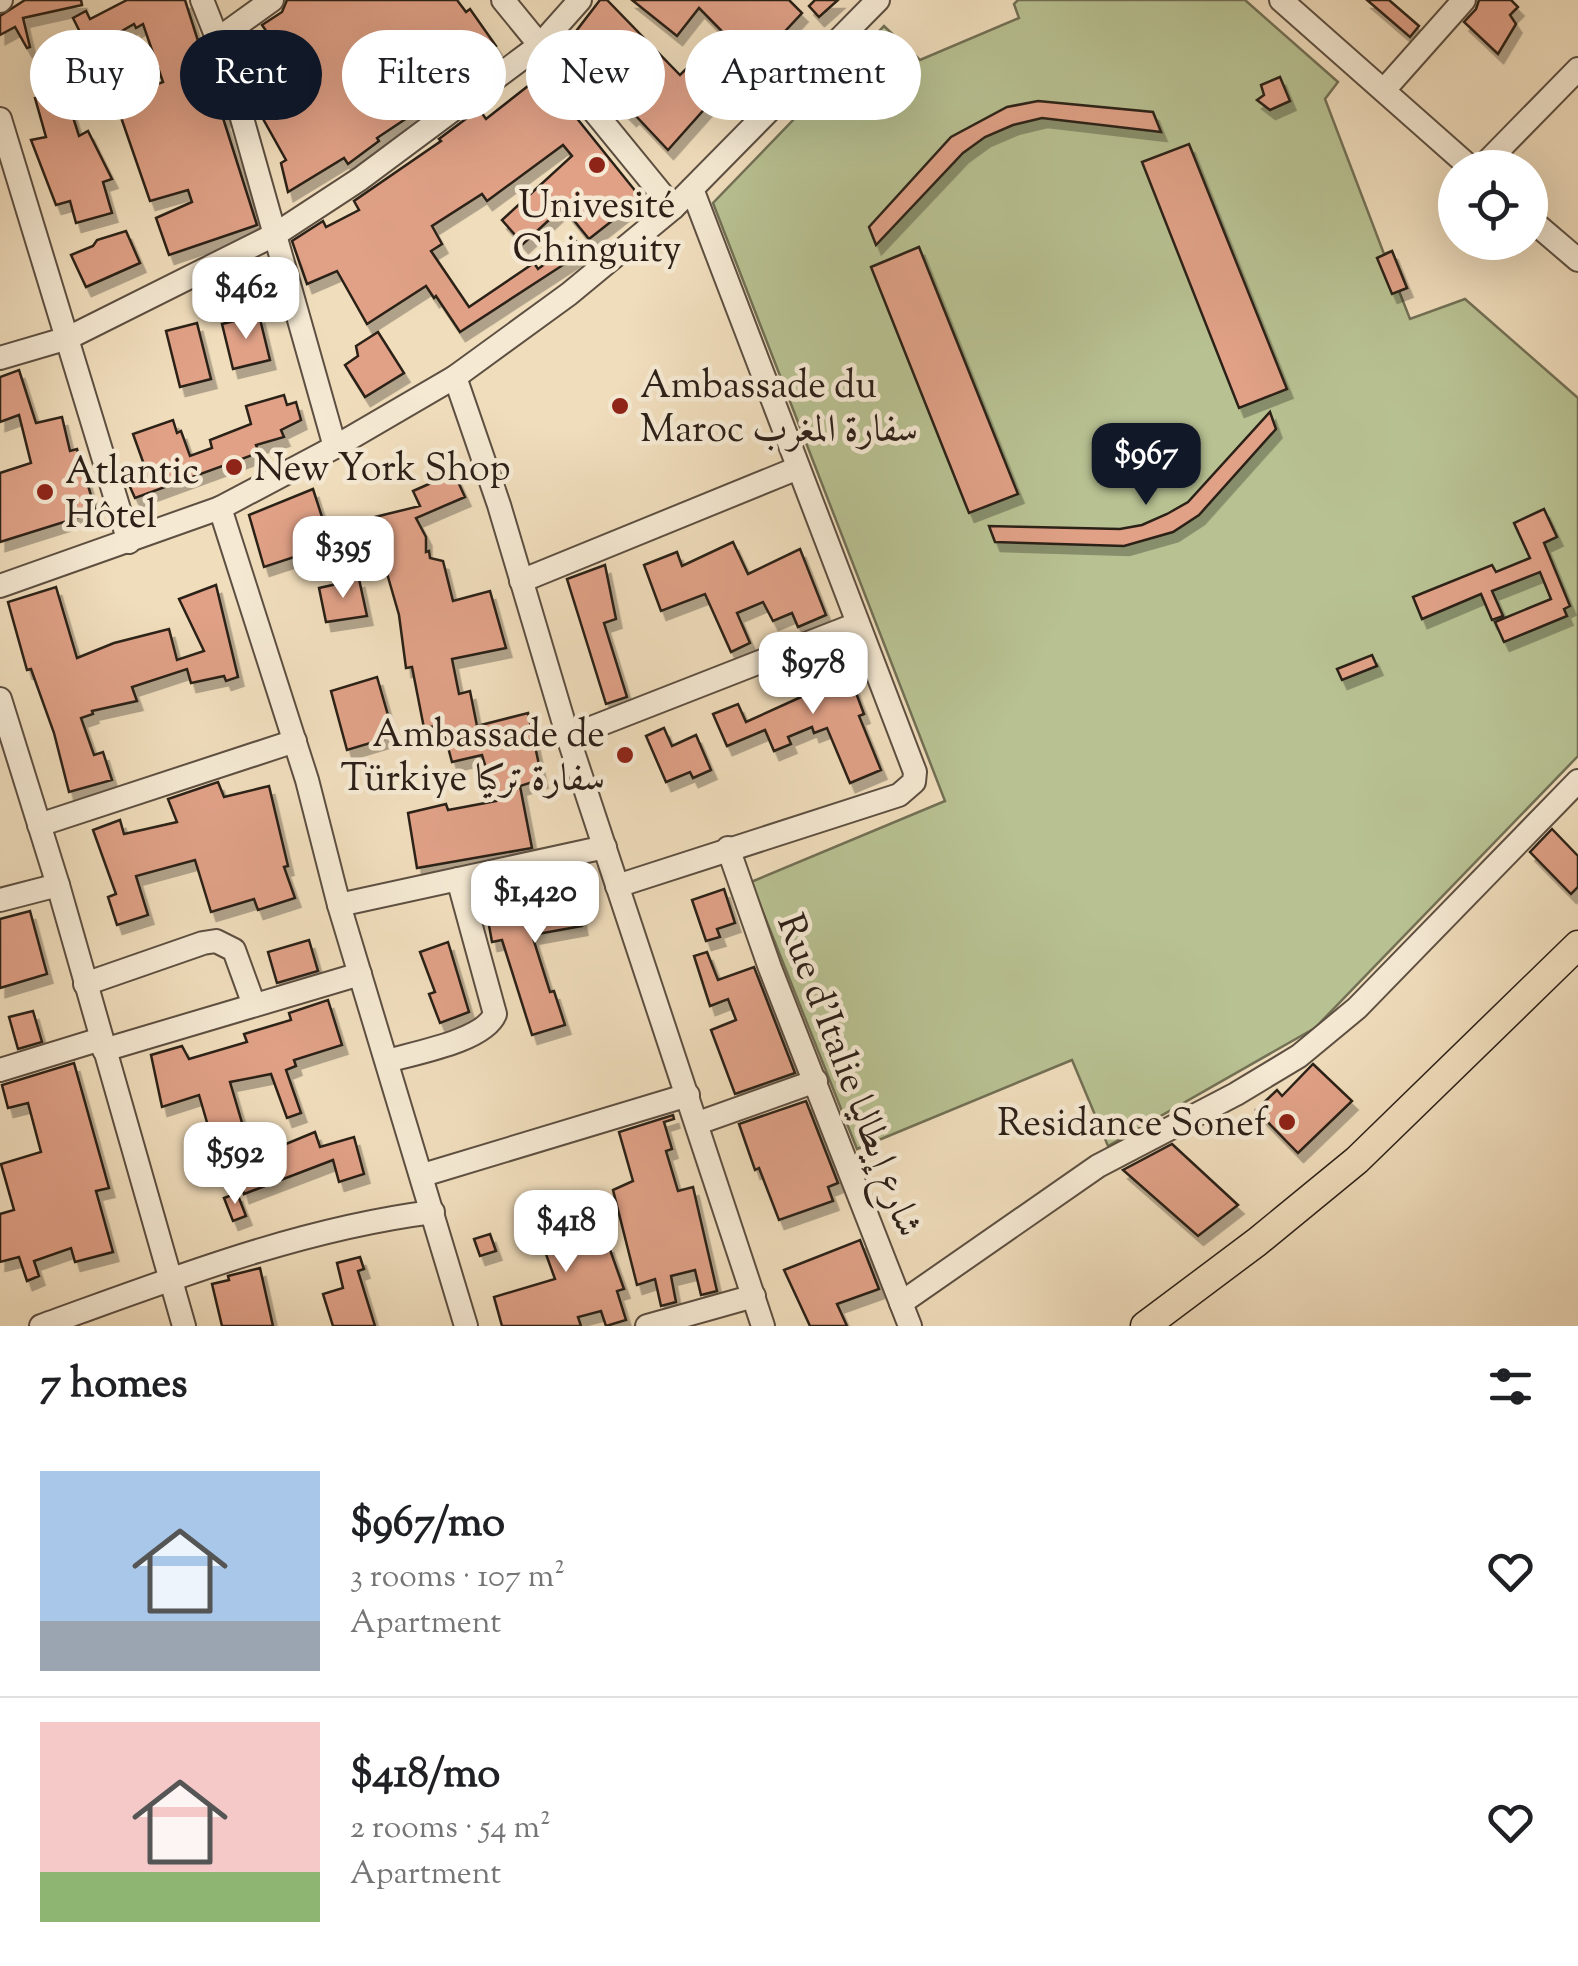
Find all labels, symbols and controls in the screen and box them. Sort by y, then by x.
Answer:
chip: Buy [30,30,160,120]
chip: Rent [180,30,322,120]
chip: Filters [342,30,506,120]
chip: New [526,30,665,120]
chip: Apartment [685,30,921,120]
map controls [1438,150,1548,260]
button: locate [1438,150,1548,260]
marker: Univesité Chinguity [586,154,608,176]
place label: Univesité Chinguity [513,181,681,279]
pin: $462 [187,257,305,342]
text: $462 [214,266,278,312]
place label: Ambassade du Maroc سفارة المغرب [640,361,918,459]
marker: Ambassade du Maroc سفارة المغرب [609,395,631,417]
pin: $967 [1087,423,1205,508]
text: $967 [1114,432,1178,478]
place label: New York Shop [254,444,511,498]
place label: Atlantic Hôtel [65,447,199,545]
marker: New York Shop [223,456,245,478]
marker: Atlantic Hôtel [34,481,56,503]
pin: $395 [284,516,402,601]
text: $395 [315,525,371,571]
pin: $978 [754,632,872,717]
text: $978 [781,641,845,687]
place label: Ambassade de Türkiye سفارة تركيا [341,710,605,808]
marker: Ambassade de Türkiye سفارة تركيا [614,744,636,766]
pin: $1,420 [454,861,616,946]
text: $1,420 [493,870,577,916]
street label: Rue d'Italie شارع إيطاليا [761,907,934,1246]
place label: Residance Sonef [997,1099,1269,1153]
marker: Residance Sonef [1276,1111,1298,1133]
pin: $592 [176,1122,294,1207]
text: $592 [206,1131,264,1177]
pin: $418 [507,1190,625,1275]
text: $418 [536,1199,596,1245]
text: 7 homes [40,1356,188,1416]
icon: filters [1483,1359,1538,1414]
text: $967/mo [350,1495,505,1555]
icon: home [120,1511,240,1631]
icon: heart [1483,1544,1538,1599]
text: 3 rooms · 107 m² [350,1555,565,1601]
text: Apartment [350,1601,501,1647]
text: $418/mo [350,1746,500,1806]
icon: home [120,1762,240,1882]
icon: heart [1483,1795,1538,1850]
text: 2 rooms · 54 m² [350,1806,551,1852]
text: Apartment [350,1852,501,1898]

